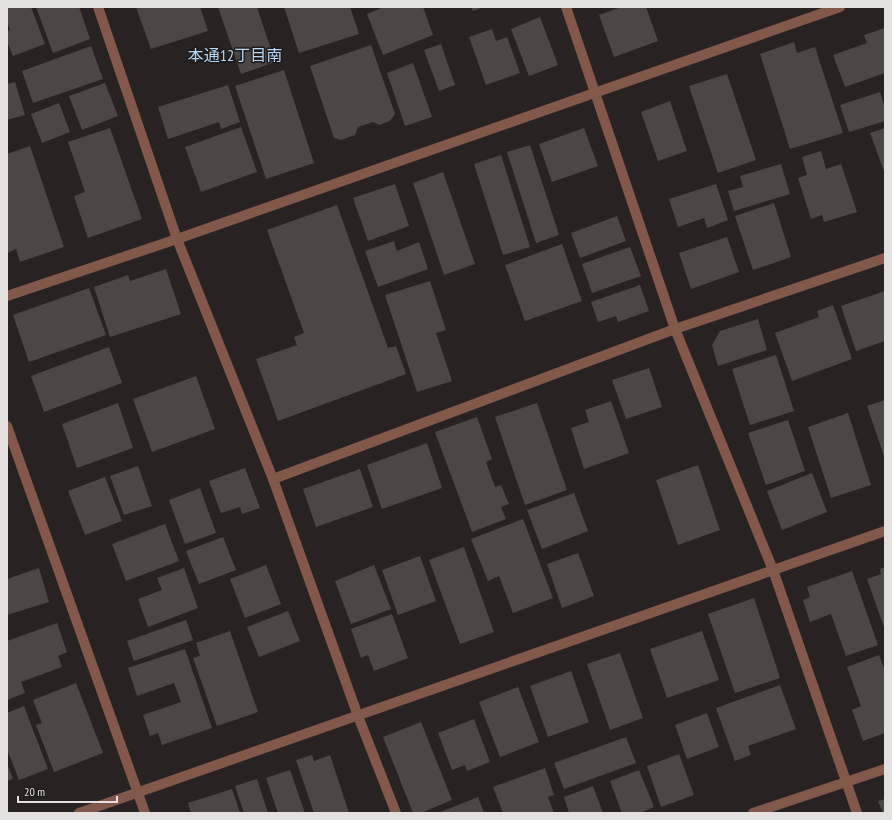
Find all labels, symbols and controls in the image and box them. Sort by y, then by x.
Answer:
district label: 本通12丁目南 [188,45,282,65]
scale bar [18,778,117,804]
text: 20 m [24,784,45,799]

